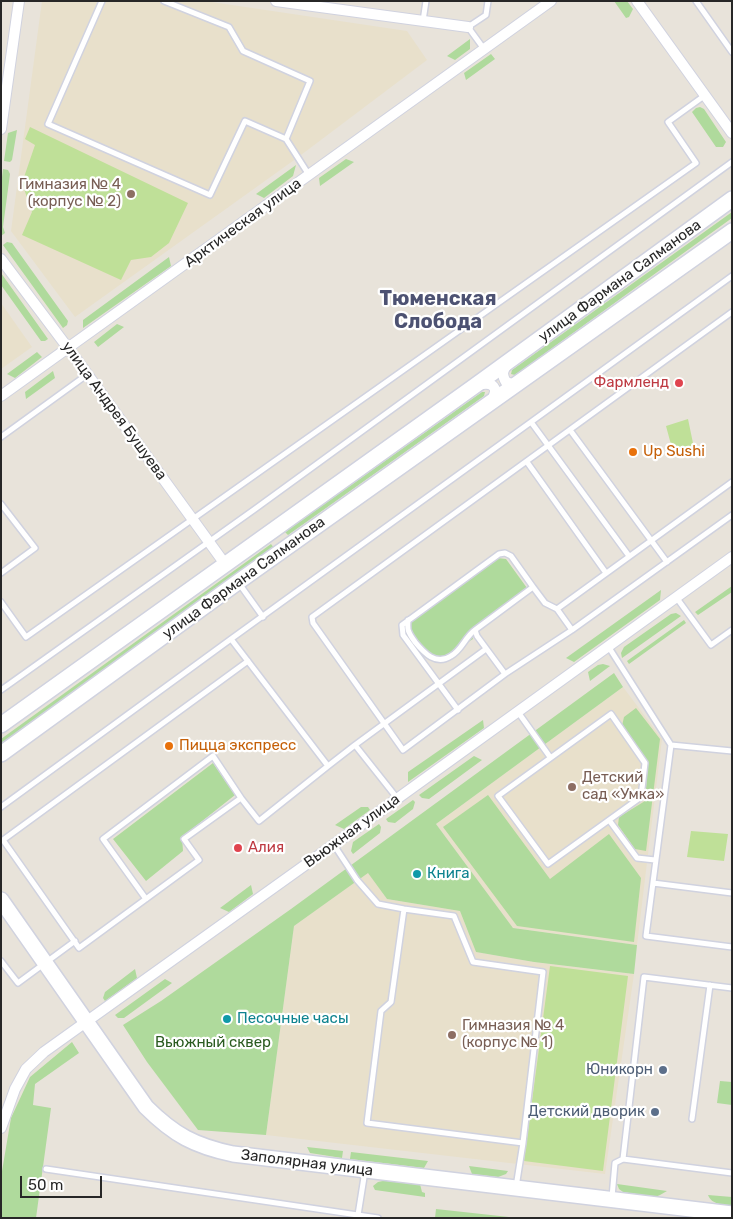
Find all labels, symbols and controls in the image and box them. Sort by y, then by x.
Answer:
street label: Арктическая улица [181,175,305,271]
place label: Гимназия № 4 (корпус № 2) [19,176,121,211]
marker: Гимназия № 4 (корпус № 2) [125,188,137,200]
street label: улица Фармана Салманова [535,216,705,346]
district label: Тюменская Слобода [380,287,496,334]
street label: улица Андрея Бушуева [58,338,170,484]
place label: Фармленд [593,374,669,392]
marker: Фармленд [673,377,685,389]
place label: Up Sushi [643,443,705,461]
marker: Up Sushi [627,446,639,458]
street label: улица Фармана Салманова [159,513,329,643]
place label: Пицца экспресс [179,737,296,755]
marker: Пицца экспресс [163,740,175,752]
place label: Детский сад «Умка» [582,769,664,804]
marker: Детский сад «Умка» [566,781,578,793]
street label: Вьюжная улица [301,790,403,872]
place label: Алия [248,839,284,857]
marker: Алия [232,842,244,854]
place label: Книга [427,865,470,883]
marker: Книга [411,868,423,880]
place label: Песочные часы [237,1010,349,1028]
marker: Песочные часы [221,1013,233,1025]
place label: Гимназия № 4 (корпус № 1) [462,1017,564,1052]
marker: Гимназия № 4 (корпус № 1) [446,1029,458,1041]
park label: Вьюжный сквер [155,1034,271,1052]
place label: Юникорн [586,1061,653,1079]
marker: Юникорн [657,1064,669,1076]
place label: Детский дворик [528,1103,645,1121]
marker: Детский дворик [649,1106,661,1118]
street label: Заполярная улица [240,1146,374,1180]
scale bar [22,1166,105,1198]
text: 50 m [28,1176,63,1194]

